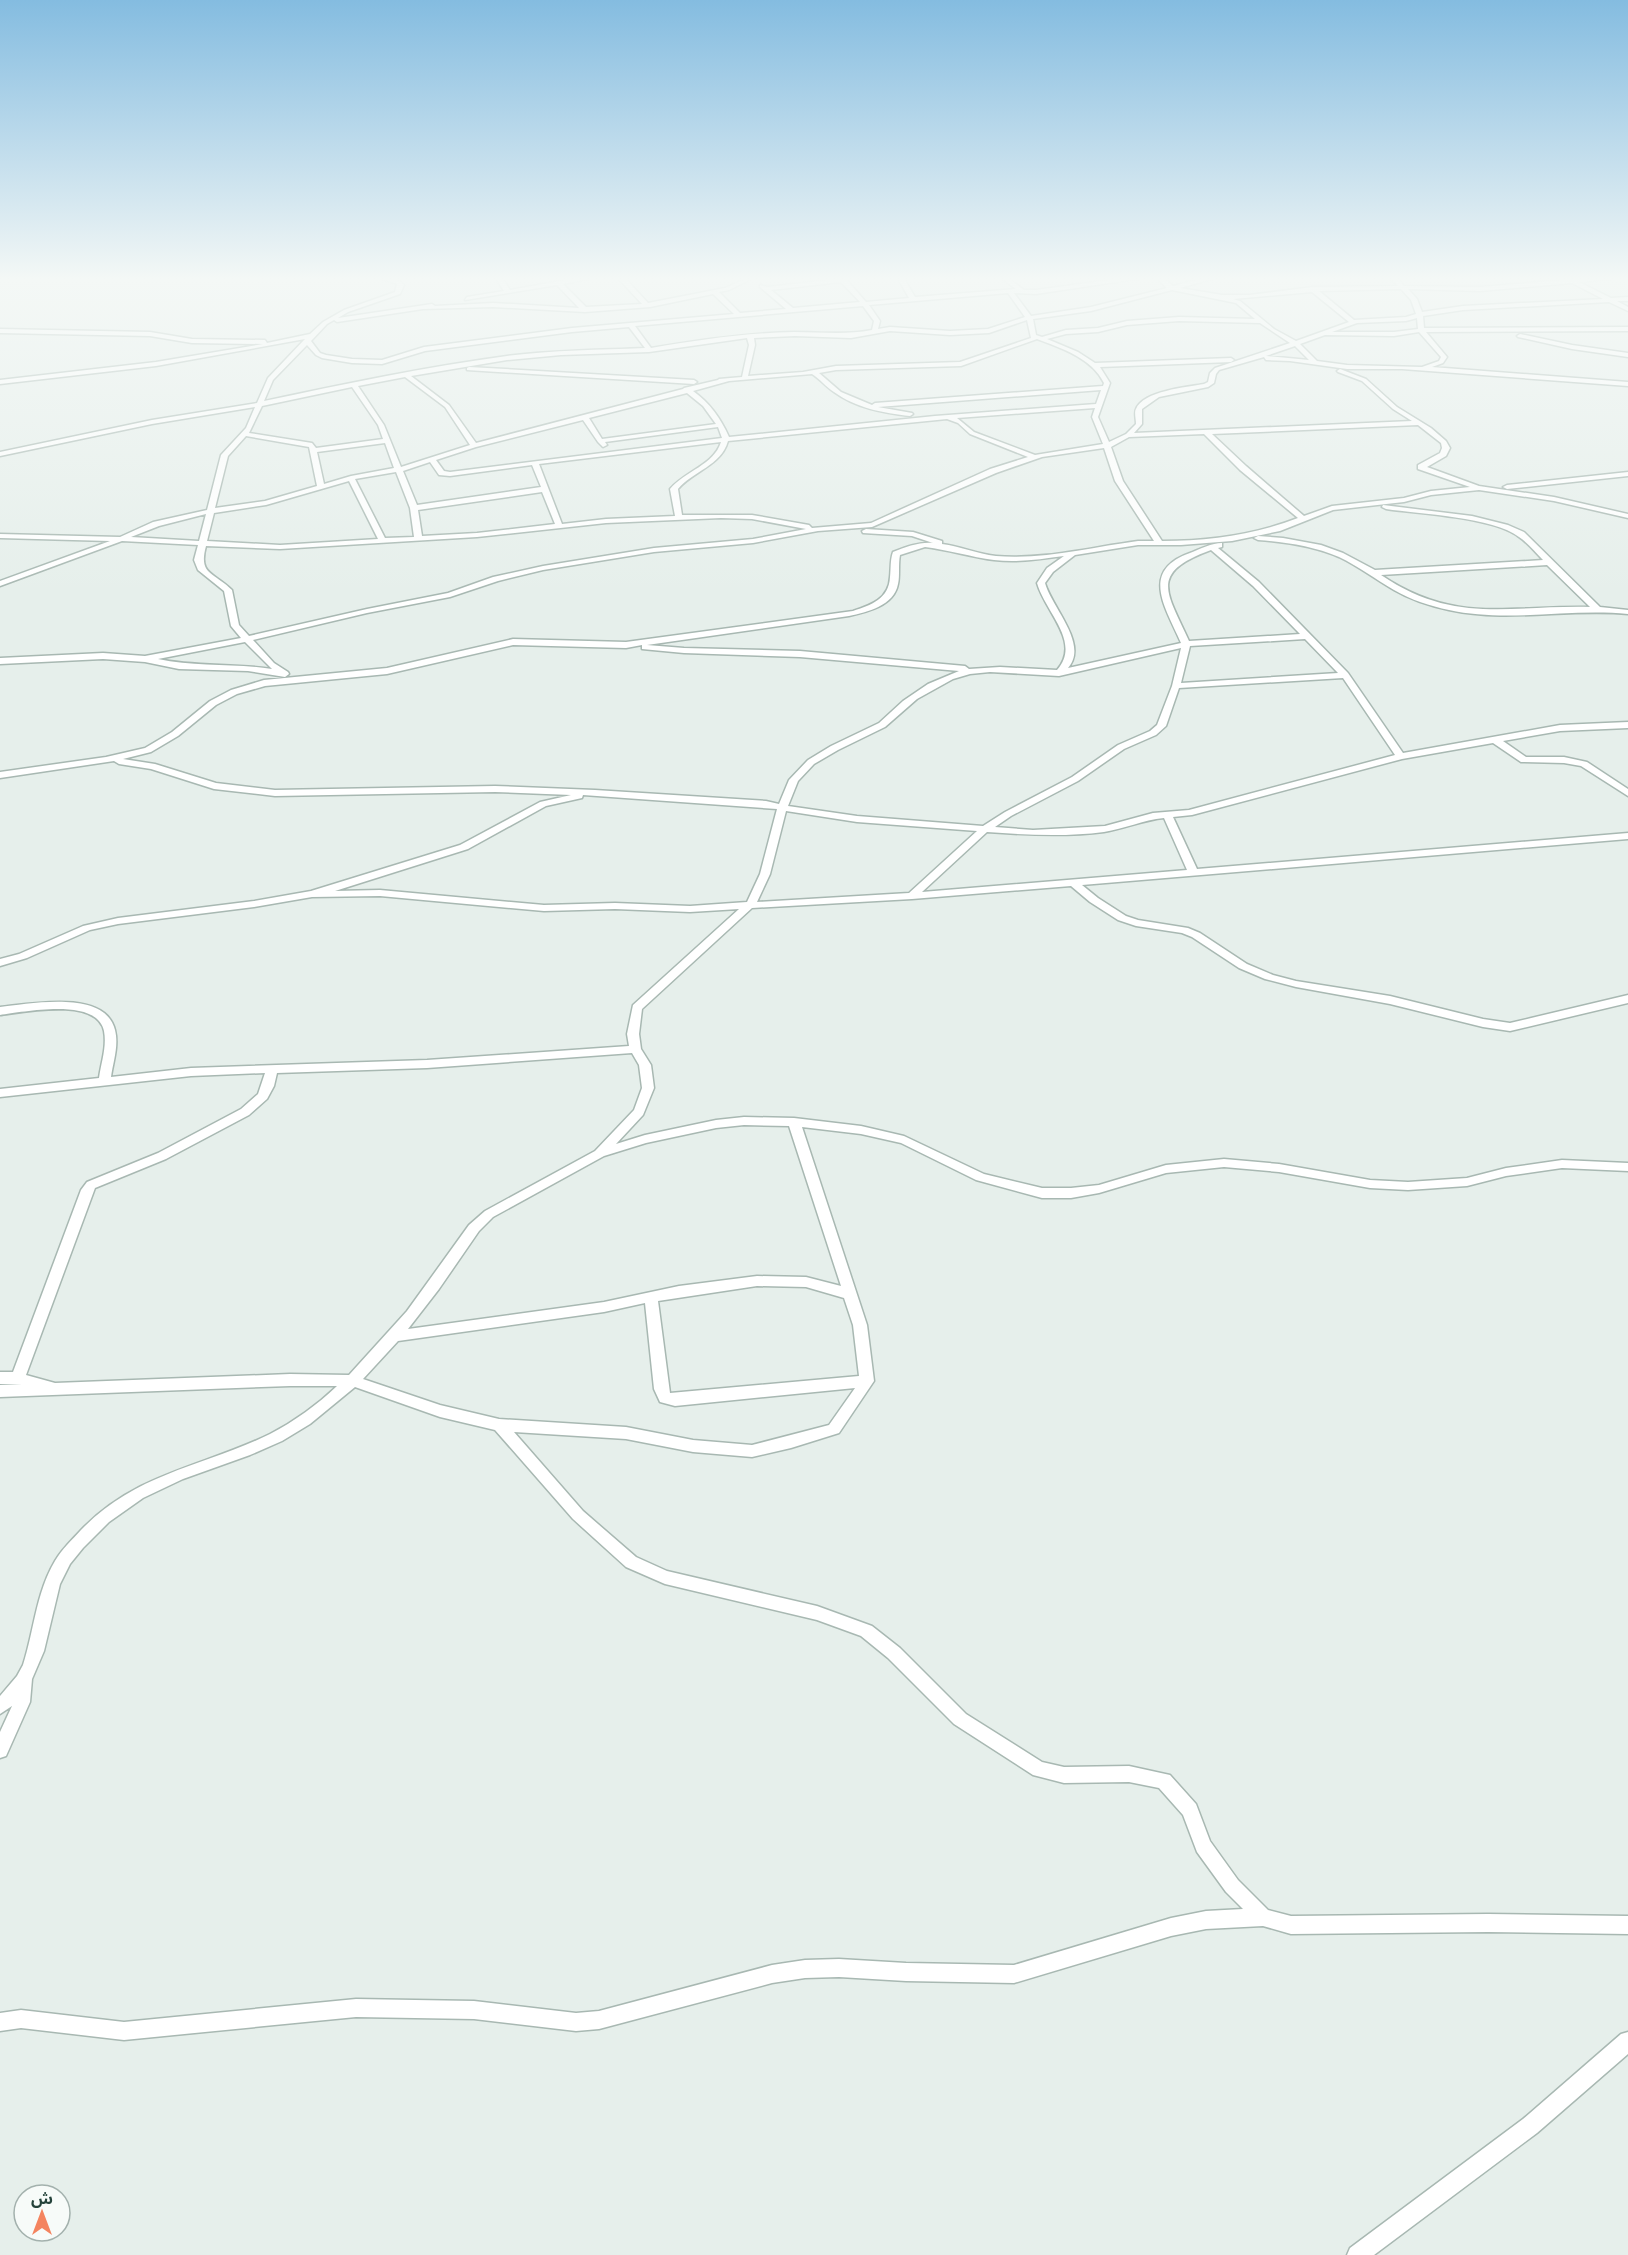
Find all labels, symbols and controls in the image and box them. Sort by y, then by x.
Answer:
north arrow [12,2183,72,2243]
text: ش [31,2189,53,2208]

